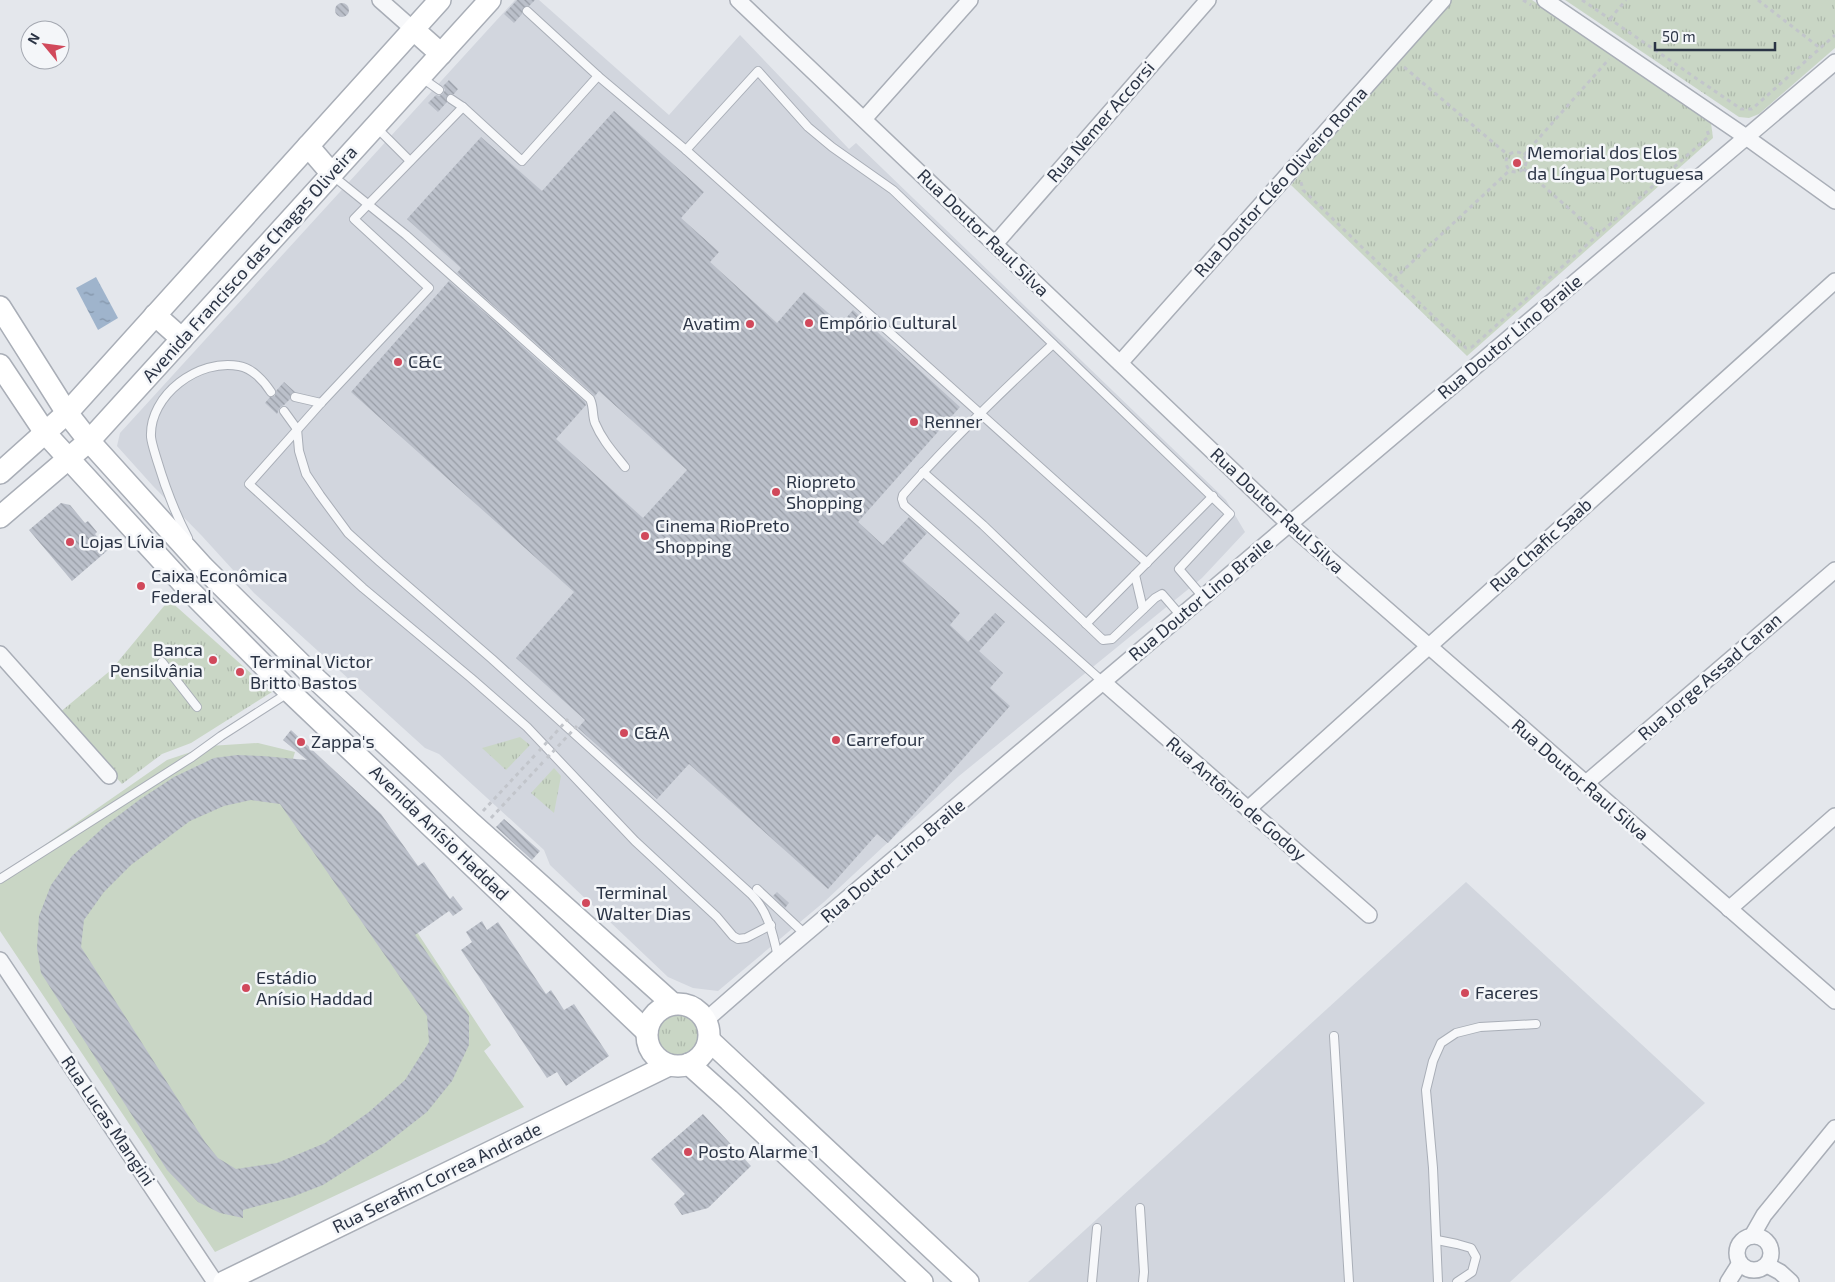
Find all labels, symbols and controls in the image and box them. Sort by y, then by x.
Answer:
north arrow [20,20,70,70]
scale bar [1655,20,1775,52]
text: 50 m [1662,27,1696,45]
text: N [23,30,43,47]
street label: Rua Nemer Accorsi [1042,56,1159,186]
street label: Rua Doutor Cléo Oliveiro Roma [1189,82,1372,281]
street label: Avenida Francisco das Chagas Oliveira [137,140,361,386]
place label: Memorial dos Elos da Língua Portuguesa [1527,141,1704,184]
marker: Memorial dos Elos da Língua Portuguesa [1511,157,1523,169]
street label: Rua Doutor Raul Silva [913,164,1054,301]
street label: Rua Doutor Lino Braile [1433,269,1586,403]
place label: Empório Cultural [819,311,957,333]
place label: Avatim [683,312,740,334]
marker: Empório Cultural [803,317,815,329]
marker: Avatim [744,318,756,330]
place label: C&C [408,350,442,372]
marker: C&C [392,356,404,368]
place label: Renner [924,410,983,432]
marker: Renner [908,416,920,428]
street label: Rua Doutor Raul Silva [1206,443,1349,578]
place label: Riopreto Shopping [786,470,863,513]
marker: Riopreto Shopping [770,486,782,498]
street label: Rua Chafic Saab [1485,493,1596,596]
place label: Cinema RioPreto Shopping [655,514,790,557]
place label: Lojas Lívia [80,530,165,552]
marker: Cinema RioPreto Shopping [639,530,651,542]
street label: Rua Doutor Lino Braile [1124,531,1277,665]
marker: Lojas Lívia [64,536,76,548]
place label: Caixa Econômica Federal [151,564,288,607]
marker: Caixa Econômica Federal [135,580,147,592]
street label: Rua Jorge Assad Caran [1633,608,1786,745]
place label: Banca Pensilvânia [110,638,203,681]
place label: Terminal Victor Britto Bastos [250,650,373,693]
marker: Banca Pensilvânia [207,654,219,666]
marker: Terminal Victor Britto Bastos [234,666,246,678]
street label: Rua Doutor Raul Silva [1508,714,1654,845]
place label: C&A [634,721,670,743]
marker: C&A [618,727,630,739]
place label: Carrefour [846,728,924,750]
place label: Zappa's [311,730,375,752]
street label: Rua Antônio de Godoy [1162,731,1311,865]
marker: Carrefour [830,734,842,746]
marker: Zappa's [295,736,307,748]
street label: Avenida Anísio Haddad [365,760,514,905]
street label: Rua Doutor Lino Braile [816,793,969,927]
place label: Terminal Walter Dias [596,881,691,924]
marker: Terminal Walter Dias [580,897,592,909]
place label: Estádio Anísio Haddad [256,966,373,1009]
place label: Faceres [1475,981,1538,1003]
marker: Estádio Anísio Haddad [240,982,252,994]
marker: Faceres [1459,987,1471,999]
street label: Rua Lucas Mangini [57,1051,161,1190]
street label: Rua Serafim Correa Andrade [329,1117,545,1237]
place label: Posto Alarme 1 [698,1140,819,1162]
marker: Posto Alarme 1 [682,1146,694,1158]

